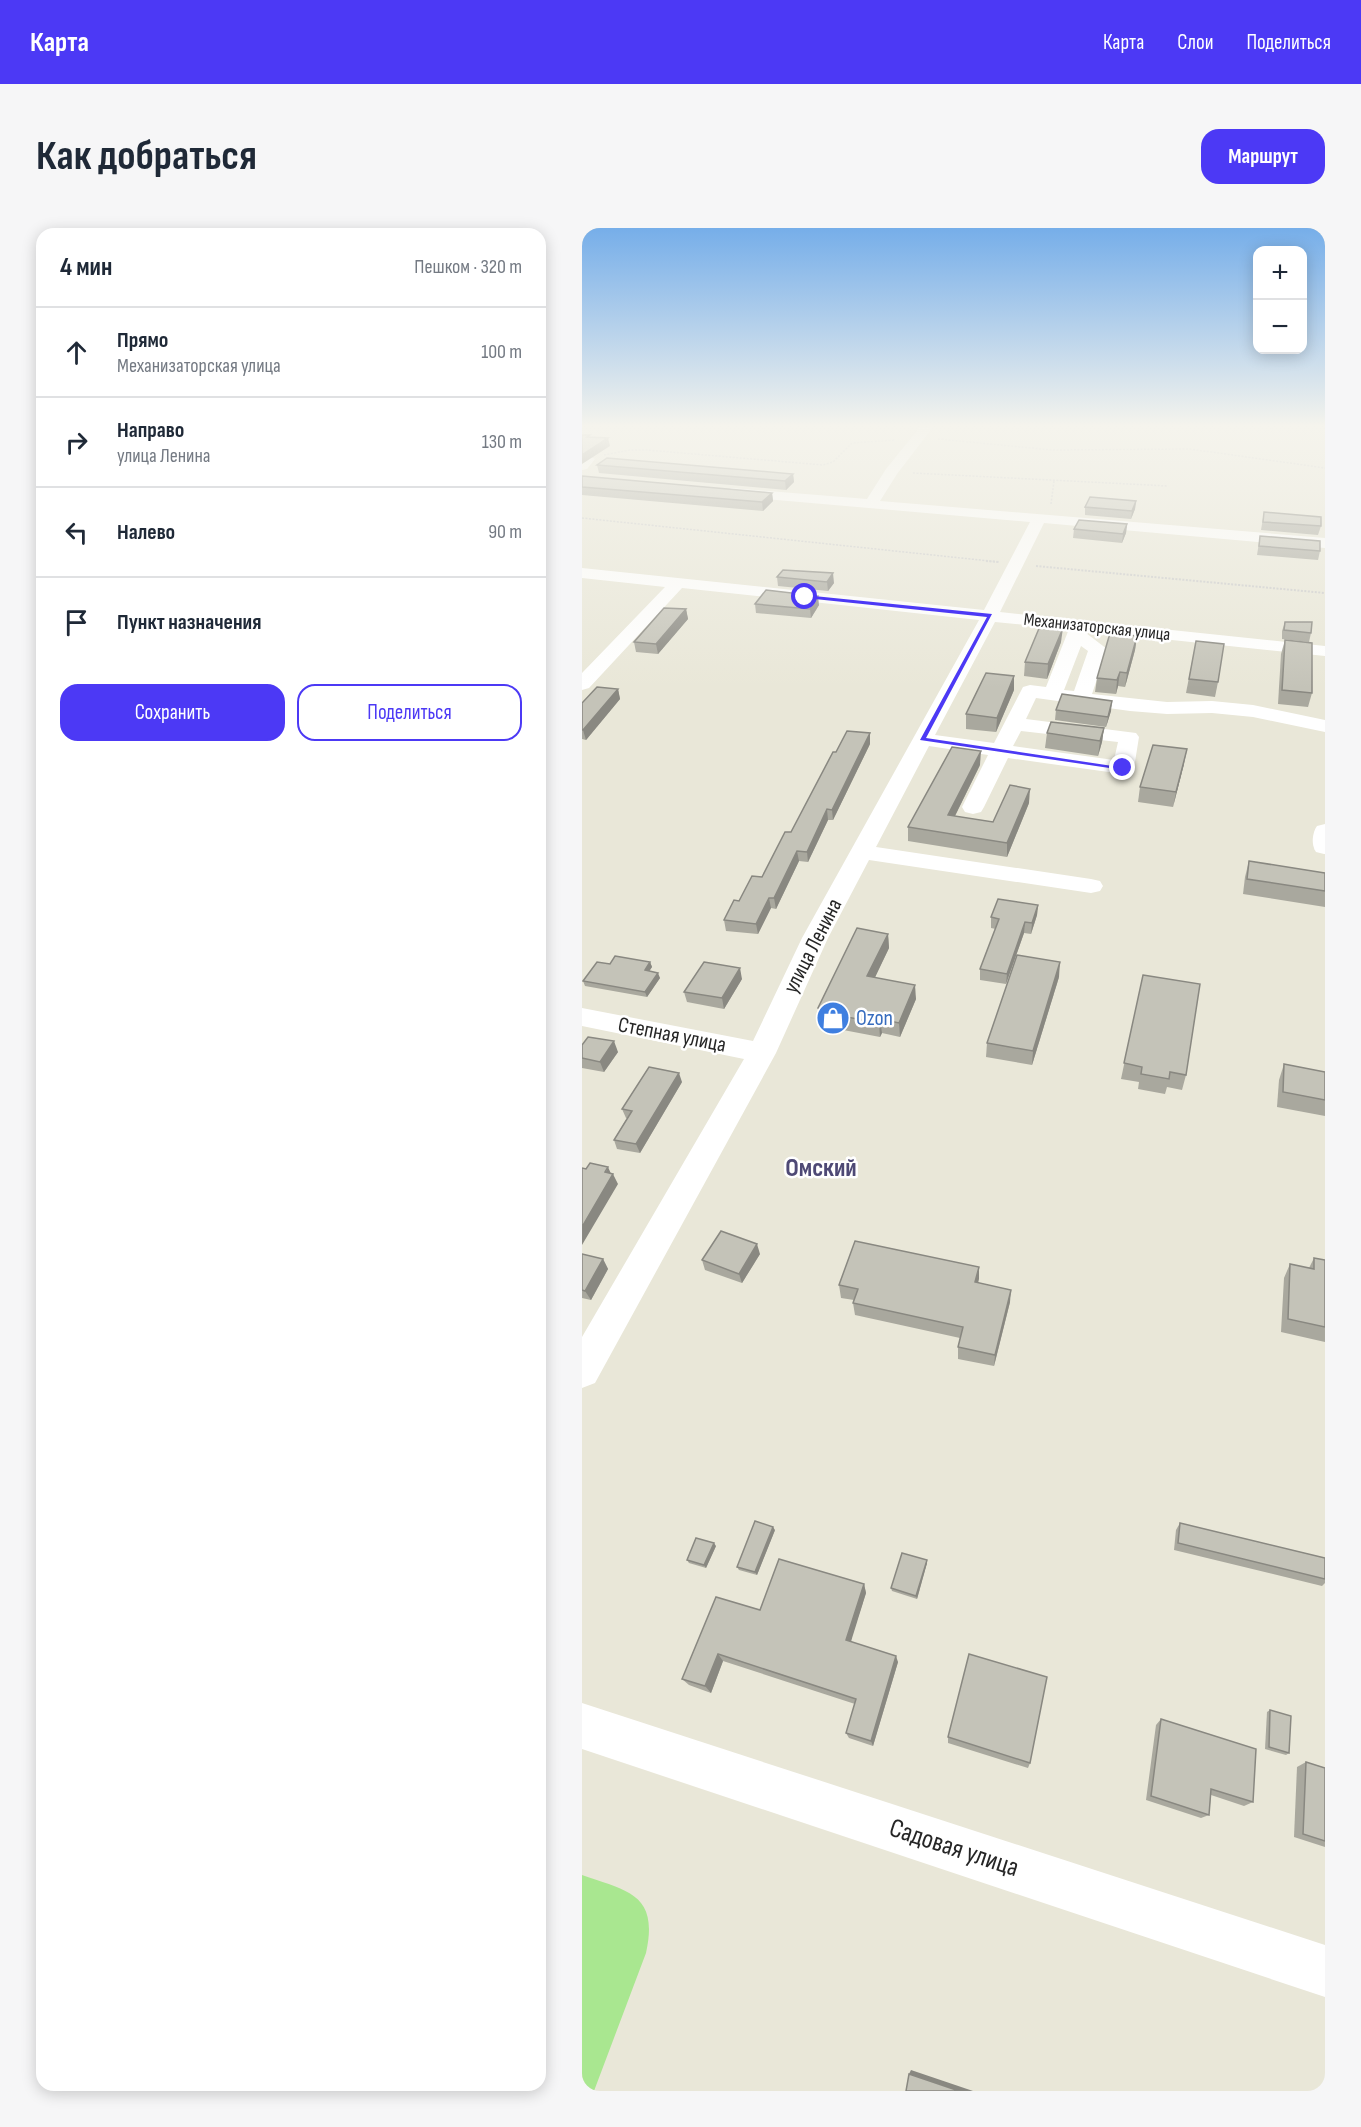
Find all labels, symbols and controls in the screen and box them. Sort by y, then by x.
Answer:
text: Карта [30,26,89,59]
text: Карта [1103,30,1144,55]
text: Слои [1177,30,1213,55]
text: Поделиться [1246,30,1331,55]
button: Маршрут [1201,129,1325,184]
text: Как добраться [36,131,257,182]
map controls [1253,246,1307,354]
button: + [1253,246,1307,300]
text: 4 мин [60,252,112,283]
text: Пешком · 320 m [414,255,522,279]
button: − [1253,300,1307,354]
text: Прямо [117,327,168,354]
icon: ahead [60,336,93,369]
text: 100 m [481,340,522,364]
text: Механизаторская улица [117,354,281,378]
text: Направо [117,417,184,444]
icon: right [60,426,93,459]
text: 130 m [482,430,522,454]
text: улица Ленина [117,444,210,468]
icon: left [60,516,93,549]
text: Налево [117,519,175,546]
text: 90 m [488,520,522,544]
route start [791,583,817,609]
icon: arrive [60,606,93,639]
text: Пункт назначения [117,609,261,636]
street label: Механизаторская улица [1023,609,1171,645]
button: Сохранить [60,684,285,741]
button: Поделиться [297,684,522,741]
route end [1109,754,1135,780]
street label: улица Ленина [778,894,848,998]
shop icon: Ozon [815,1000,851,1036]
place label: Ozon [856,1005,893,1032]
street label: Степная улица [616,1011,728,1059]
district label: Омский [785,1153,857,1184]
street label: Садовая улица [885,1812,1023,1884]

